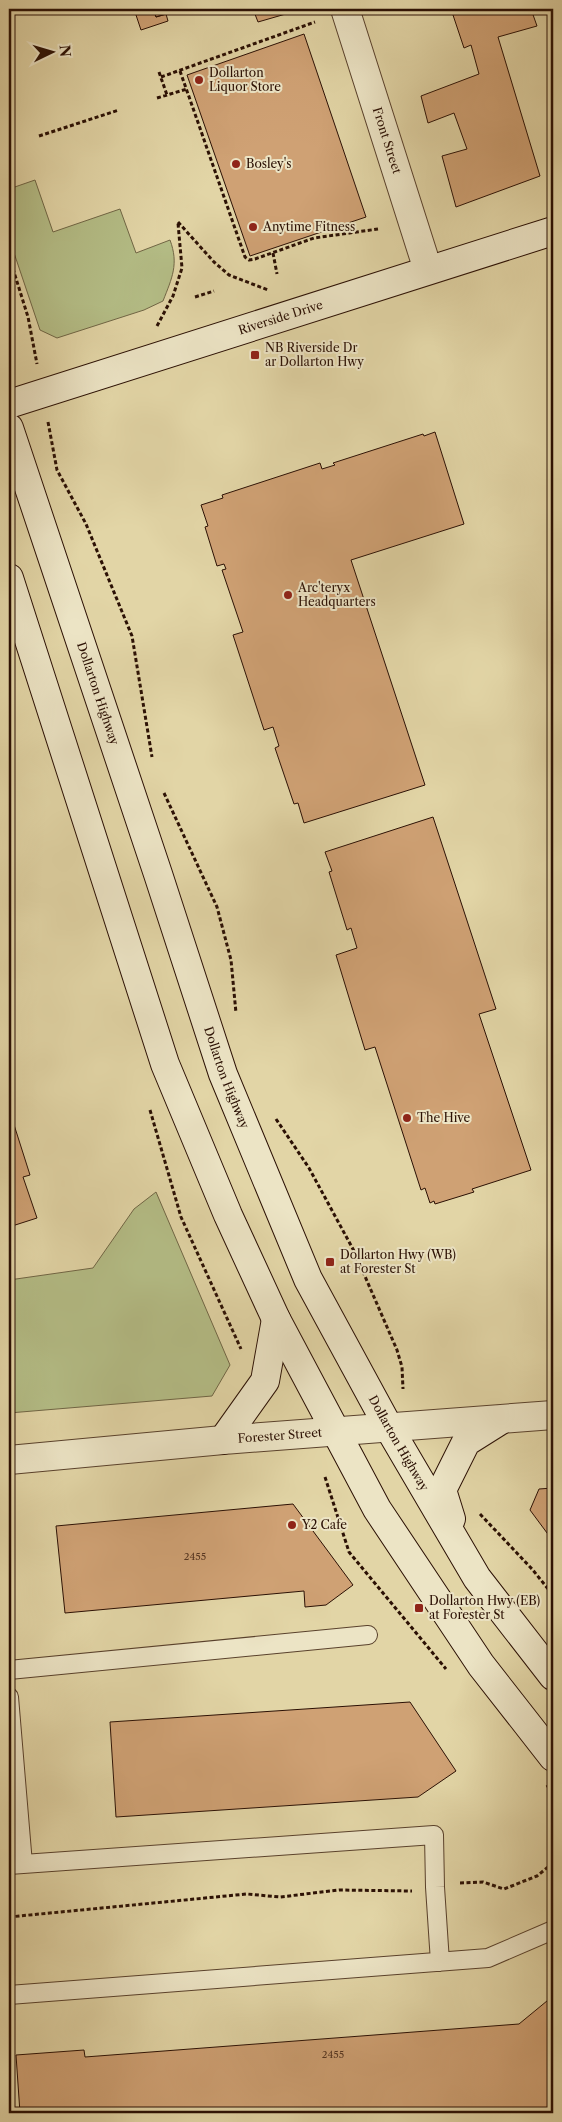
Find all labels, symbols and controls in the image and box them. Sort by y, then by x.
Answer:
north arrow [28,28,78,78]
text: N [55,44,74,58]
place label: Dollarton Liquor Store [209,65,281,94]
marker: Dollarton Liquor Store [193,74,205,86]
street label: Front Street [370,105,405,176]
place label: Bosley's [246,156,291,171]
marker: Bosley's [230,158,242,170]
place label: Anytime Fitness [262,219,355,234]
marker: Anytime Fitness [247,221,259,233]
street label: Riverside Drive [236,297,325,338]
place label: NB Riverside Dr ar Dollarton Hwy [265,340,364,369]
marker: NB Riverside Dr ar Dollarton Hwy [249,349,261,361]
place label: Arc'teryx Headquarters [297,580,376,609]
marker: Arc'teryx Headquarters [282,589,294,601]
street label: Dollarton Highway [74,640,122,747]
street label: Dollarton Highway [201,1025,253,1131]
place label: The Hive [417,1110,470,1125]
marker: The Hive [401,1112,413,1124]
place label: Dollarton Hwy (WB) at Forester St [340,1247,456,1276]
marker: Dollarton Hwy (WB) at Forester St [324,1256,336,1268]
street label: Dollarton Highway [366,1393,432,1494]
street label: Forester Street [237,1424,323,1446]
place label: Y2 Cafe [301,1517,347,1532]
marker: Y2 Cafe [286,1519,298,1531]
house number: 2455 [184,1550,206,1563]
place label: Dollarton Hwy (EB) at Forester St [429,1593,540,1622]
marker: Dollarton Hwy (EB) at Forester St [413,1602,425,1614]
house number: 2455 [322,2048,344,2061]

